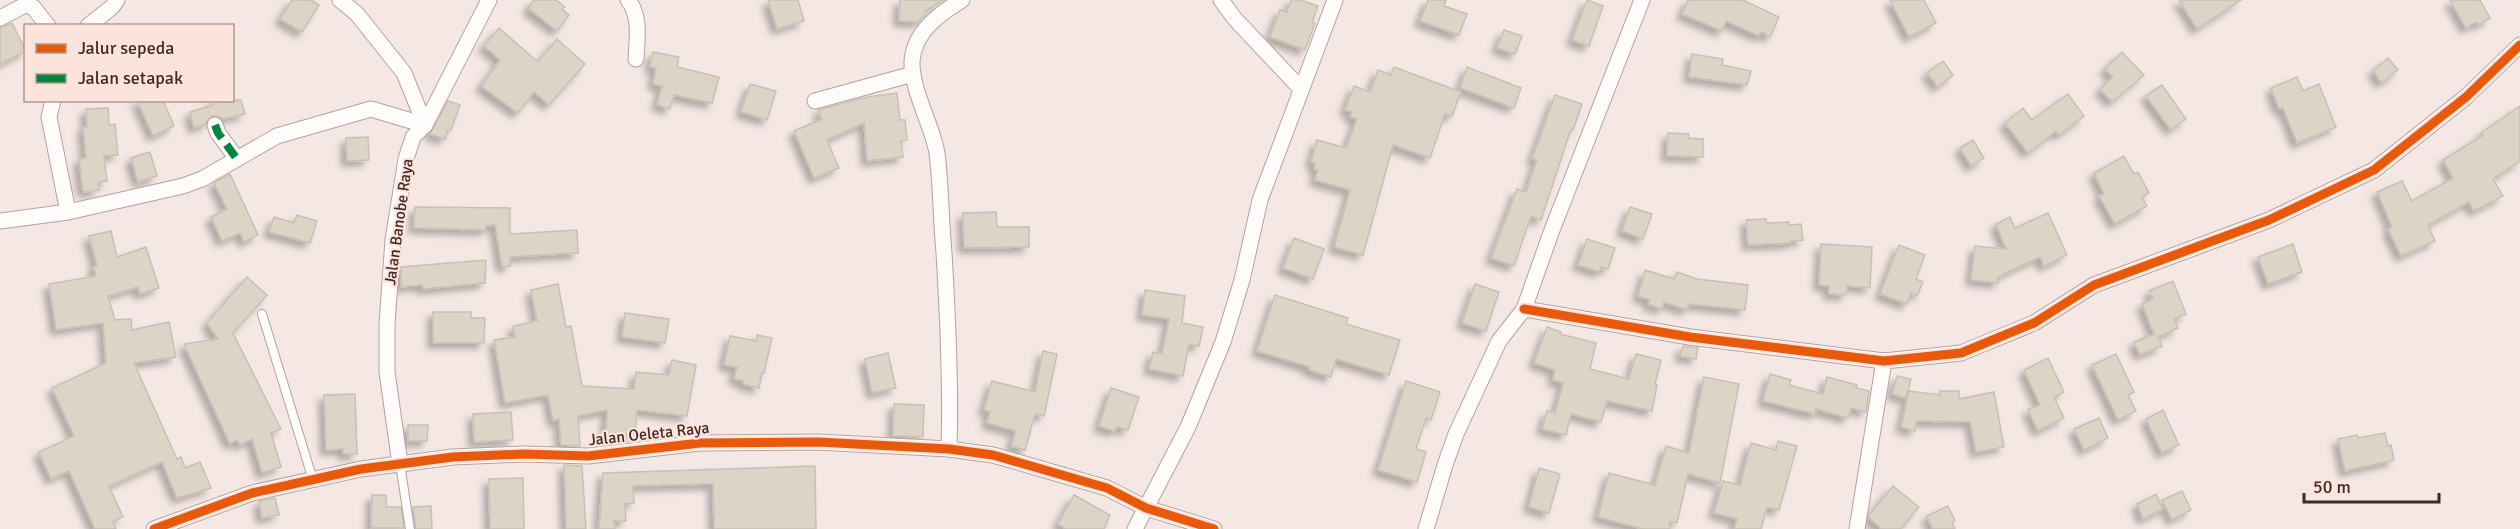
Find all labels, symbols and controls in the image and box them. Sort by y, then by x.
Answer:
legend [24,24,234,102]
text: Jalur sepeda [78,37,174,59]
text: Jalan setapak [78,67,183,89]
street label: Jalan Banobe Raya [380,157,418,287]
street label: Jalan Oeleta Raya [588,418,710,450]
scale bar [2304,466,2439,504]
text: 50 m [2313,476,2351,498]

